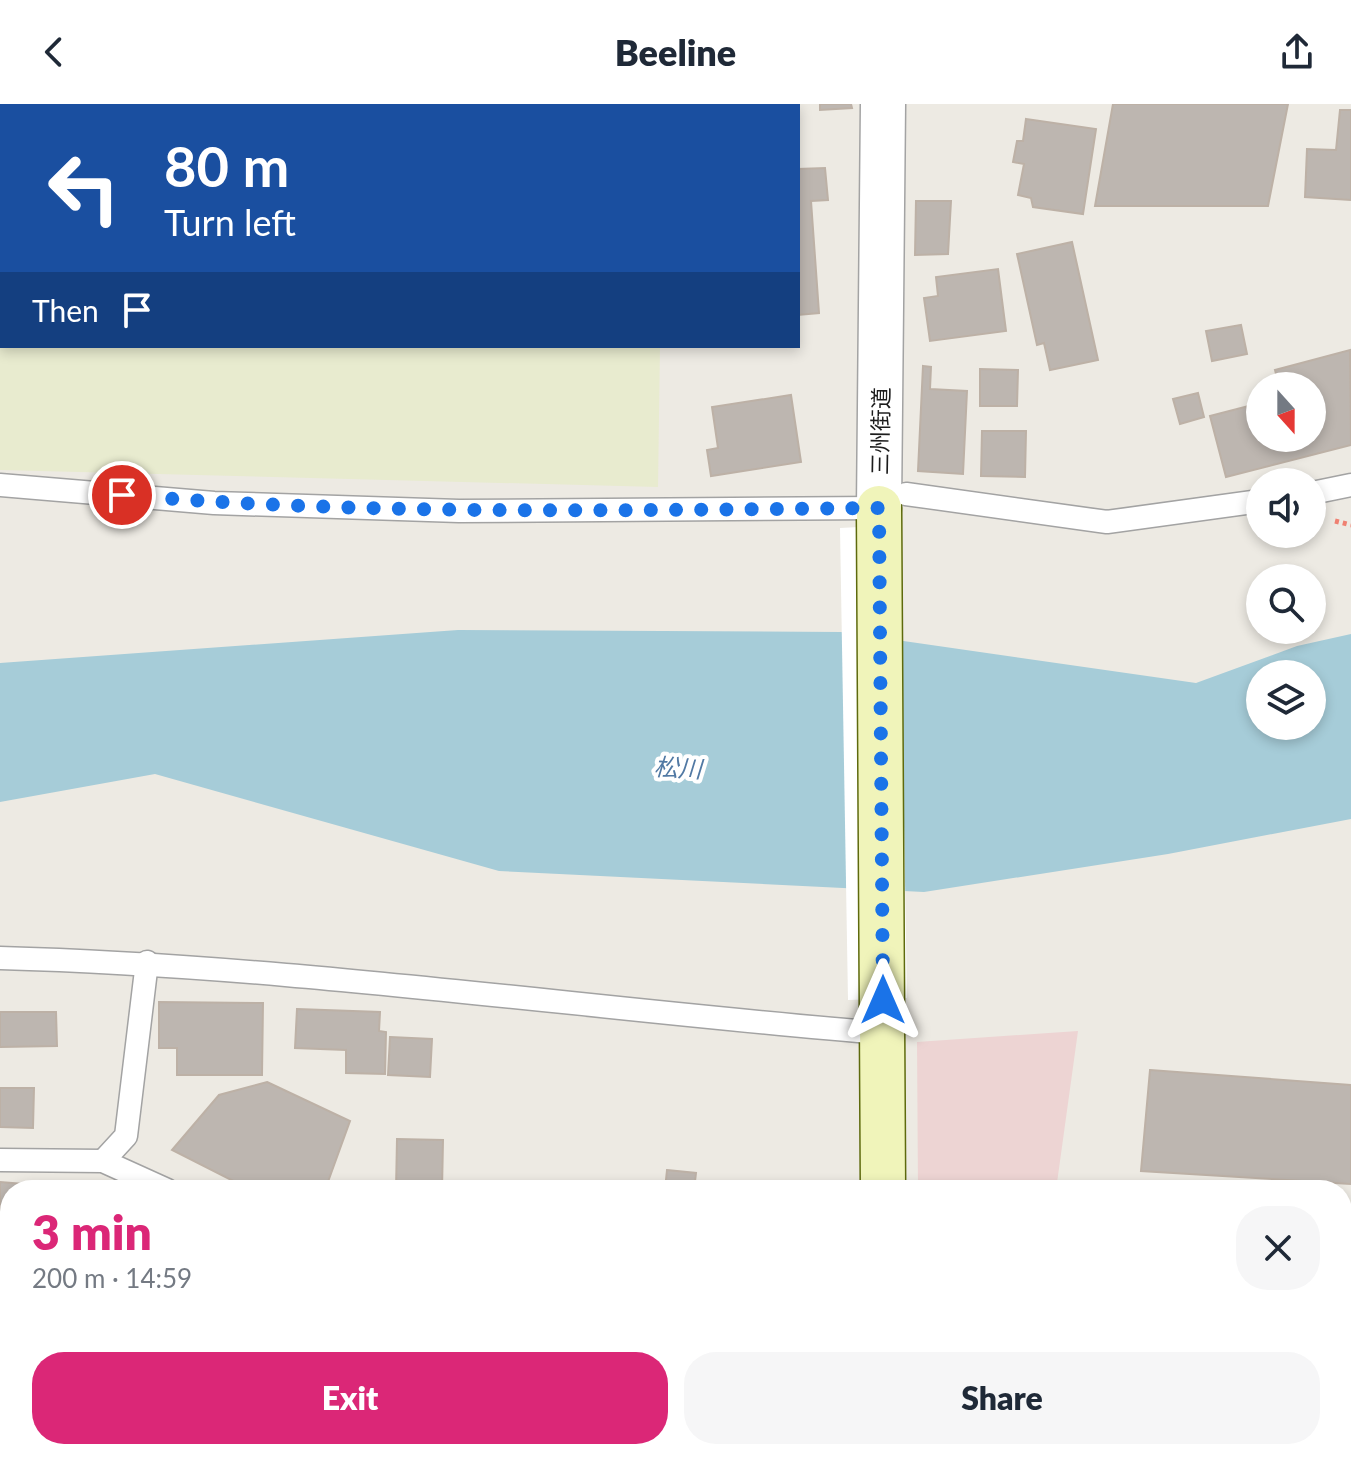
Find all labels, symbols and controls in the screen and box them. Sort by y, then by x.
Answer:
icon: back [32,30,76,74]
text: Beeline [615,30,736,74]
icon: share [1275,30,1319,74]
text: 80 m [164,132,289,199]
icon: left [32,136,136,240]
text: Turn left [164,200,296,244]
icon: arrive [115,288,159,332]
text: Then [32,292,99,328]
north arrow [1246,372,1326,452]
map controls [1246,372,1326,740]
street label: 三州街道 [866,387,894,475]
pin [88,461,156,529]
button: sound [1246,468,1326,548]
icon: arrive [100,473,144,517]
button: search [1246,564,1326,644]
button: layers [1246,660,1326,740]
water label: 松川 [653,751,706,783]
position arrow [841,958,925,1042]
text: 3 min [32,1203,152,1260]
button: close [1236,1206,1320,1290]
text: 200 m · 14:59 [32,1262,192,1294]
button: Exit [32,1352,668,1444]
button: Share [684,1352,1320,1444]

